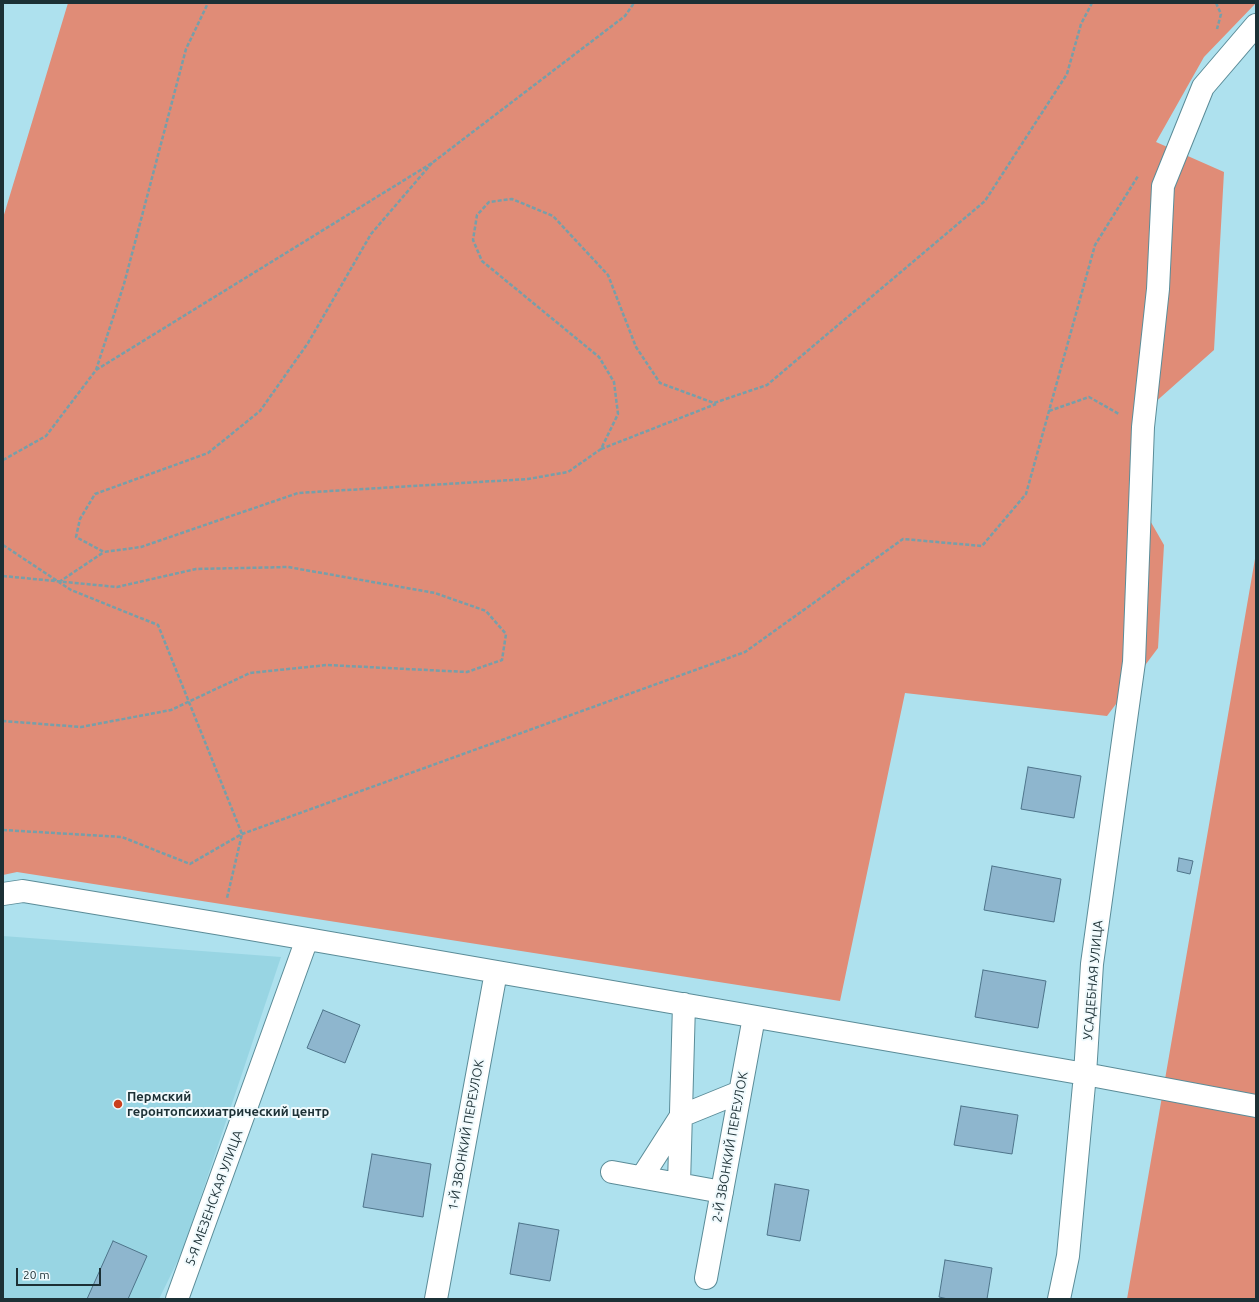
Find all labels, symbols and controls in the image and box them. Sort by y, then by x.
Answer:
street label: УСАДЕБНАЯ УЛИЦА [1080,919,1106,1041]
street label: 1-Й ЗВОНКИЙ ПЕРЕУЛОК [445,1058,487,1212]
street label: 2-Й ЗВОНКИЙ ПЕРЕУЛОК [709,1070,751,1224]
place label: Пермский геронтопсихиатрический центр [127,1089,329,1120]
marker: Пермский геронтопсихиатрический центр [112,1098,124,1110]
street label: 5-Я МЕЗЕНСКАЯ УЛИЦА [182,1128,246,1268]
scale bar [18,1260,103,1286]
text: 20 m [23,1268,50,1281]

